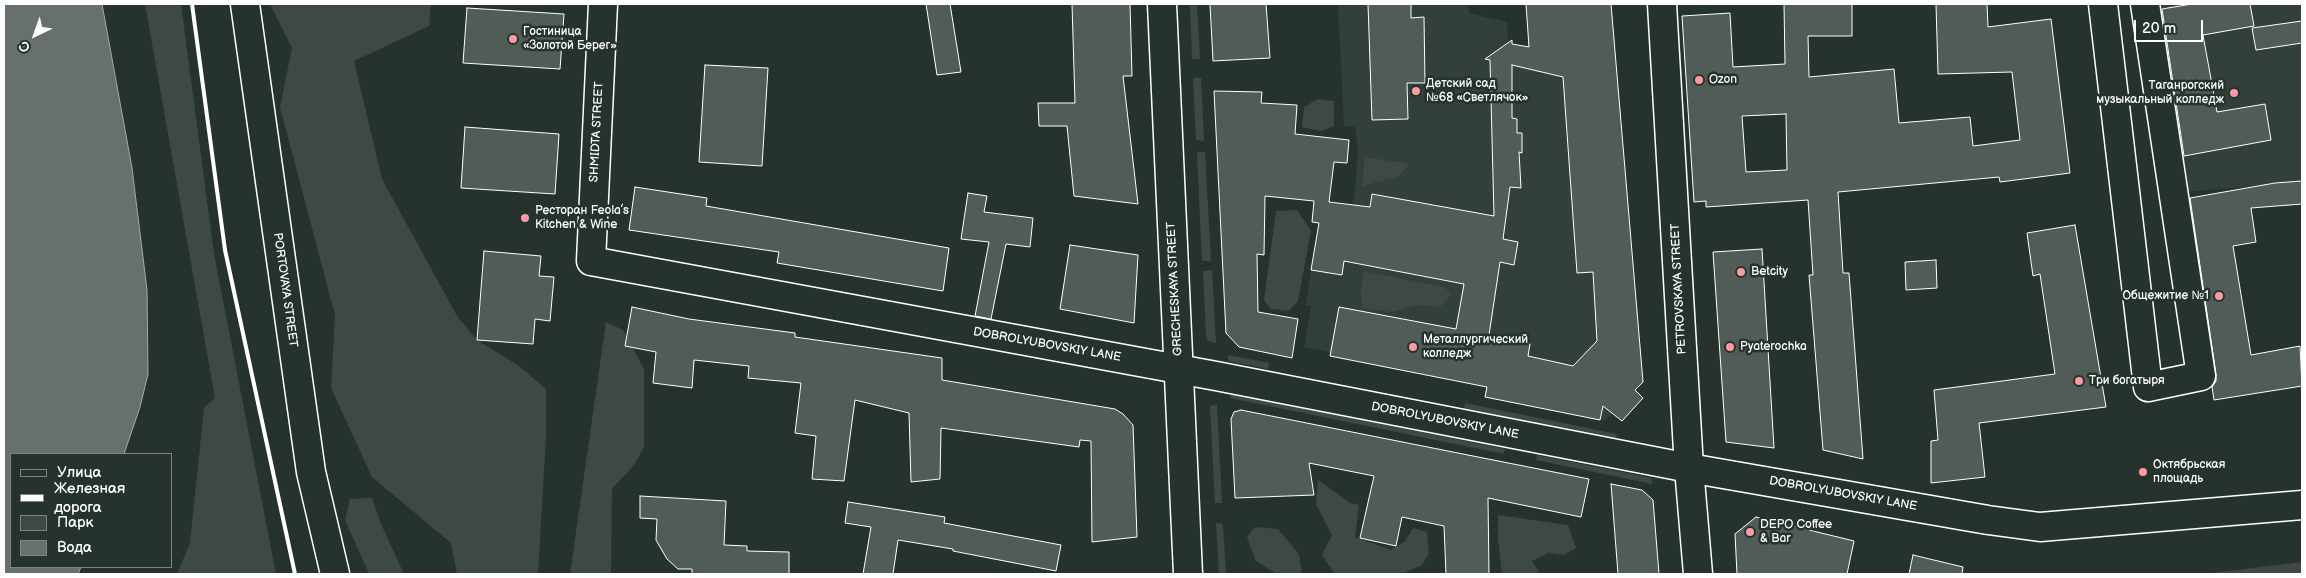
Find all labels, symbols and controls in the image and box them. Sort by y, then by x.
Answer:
north arrow [10,10,60,60]
scale bar [2136,10,2205,42]
text: 20 m [2142,19,2176,38]
place label: Гостиница «Золотой Берег» [523,25,617,53]
marker: Гостиница «Золотой Берег» [507,33,519,45]
text: С [15,37,34,56]
place label: Ozon [1709,73,1737,87]
marker: Ozon [1693,74,1705,86]
place label: Детский сад №68 «Светлячок» [1426,77,1528,105]
place label: Таганрогский музыкальный колледж [2096,79,2224,107]
street label: SHMIDTA STREET [587,81,607,183]
marker: Детский сад №68 «Светлячок» [1410,85,1422,97]
marker: Таганрогский музыкальный колледж [2228,87,2240,99]
place label: Ресторан Feola’s Kitchen & Wine [535,204,629,232]
marker: Ресторан Feola’s Kitchen & Wine [519,212,531,224]
street label: GRECHESKAYA STREET [1164,222,1186,356]
street label: PETROVSKAYA STREET [1668,223,1690,355]
street label: PORTOVAYA STREET [270,232,300,348]
place label: Betcity [1751,265,1788,279]
marker: Betcity [1735,266,1747,278]
place label: Общежитие №1 [2122,289,2209,303]
marker: Общежитие №1 [2213,290,2225,302]
street label: DOBROLYUBOVSKIY LANE [972,325,1122,365]
place label: Металлургический колледж [1423,333,1528,361]
place label: Pyaterochka [1740,340,1807,354]
marker: Металлургический колледж [1407,341,1419,353]
marker: Pyaterochka [1724,341,1736,353]
place label: Три богатыря [2089,374,2165,388]
marker: Три богатыря [2073,375,2085,387]
street label: DOBROLYUBOVSKIY LANE [1370,400,1520,442]
legend [10,453,172,568]
place label: Октябрьская площадь [2153,458,2225,486]
text: Улица [57,463,101,482]
marker: Октябрьская площадь [2137,466,2149,478]
street label: DOBROLYUBOVSKIY LANE [1768,474,1918,514]
text: Железная дорога [54,479,125,517]
text: Парк [57,513,94,532]
place label: DEPO Coffee & Bar [1760,518,1832,546]
marker: DEPO Coffee & Bar [1744,526,1756,538]
text: Вода [57,538,92,557]

